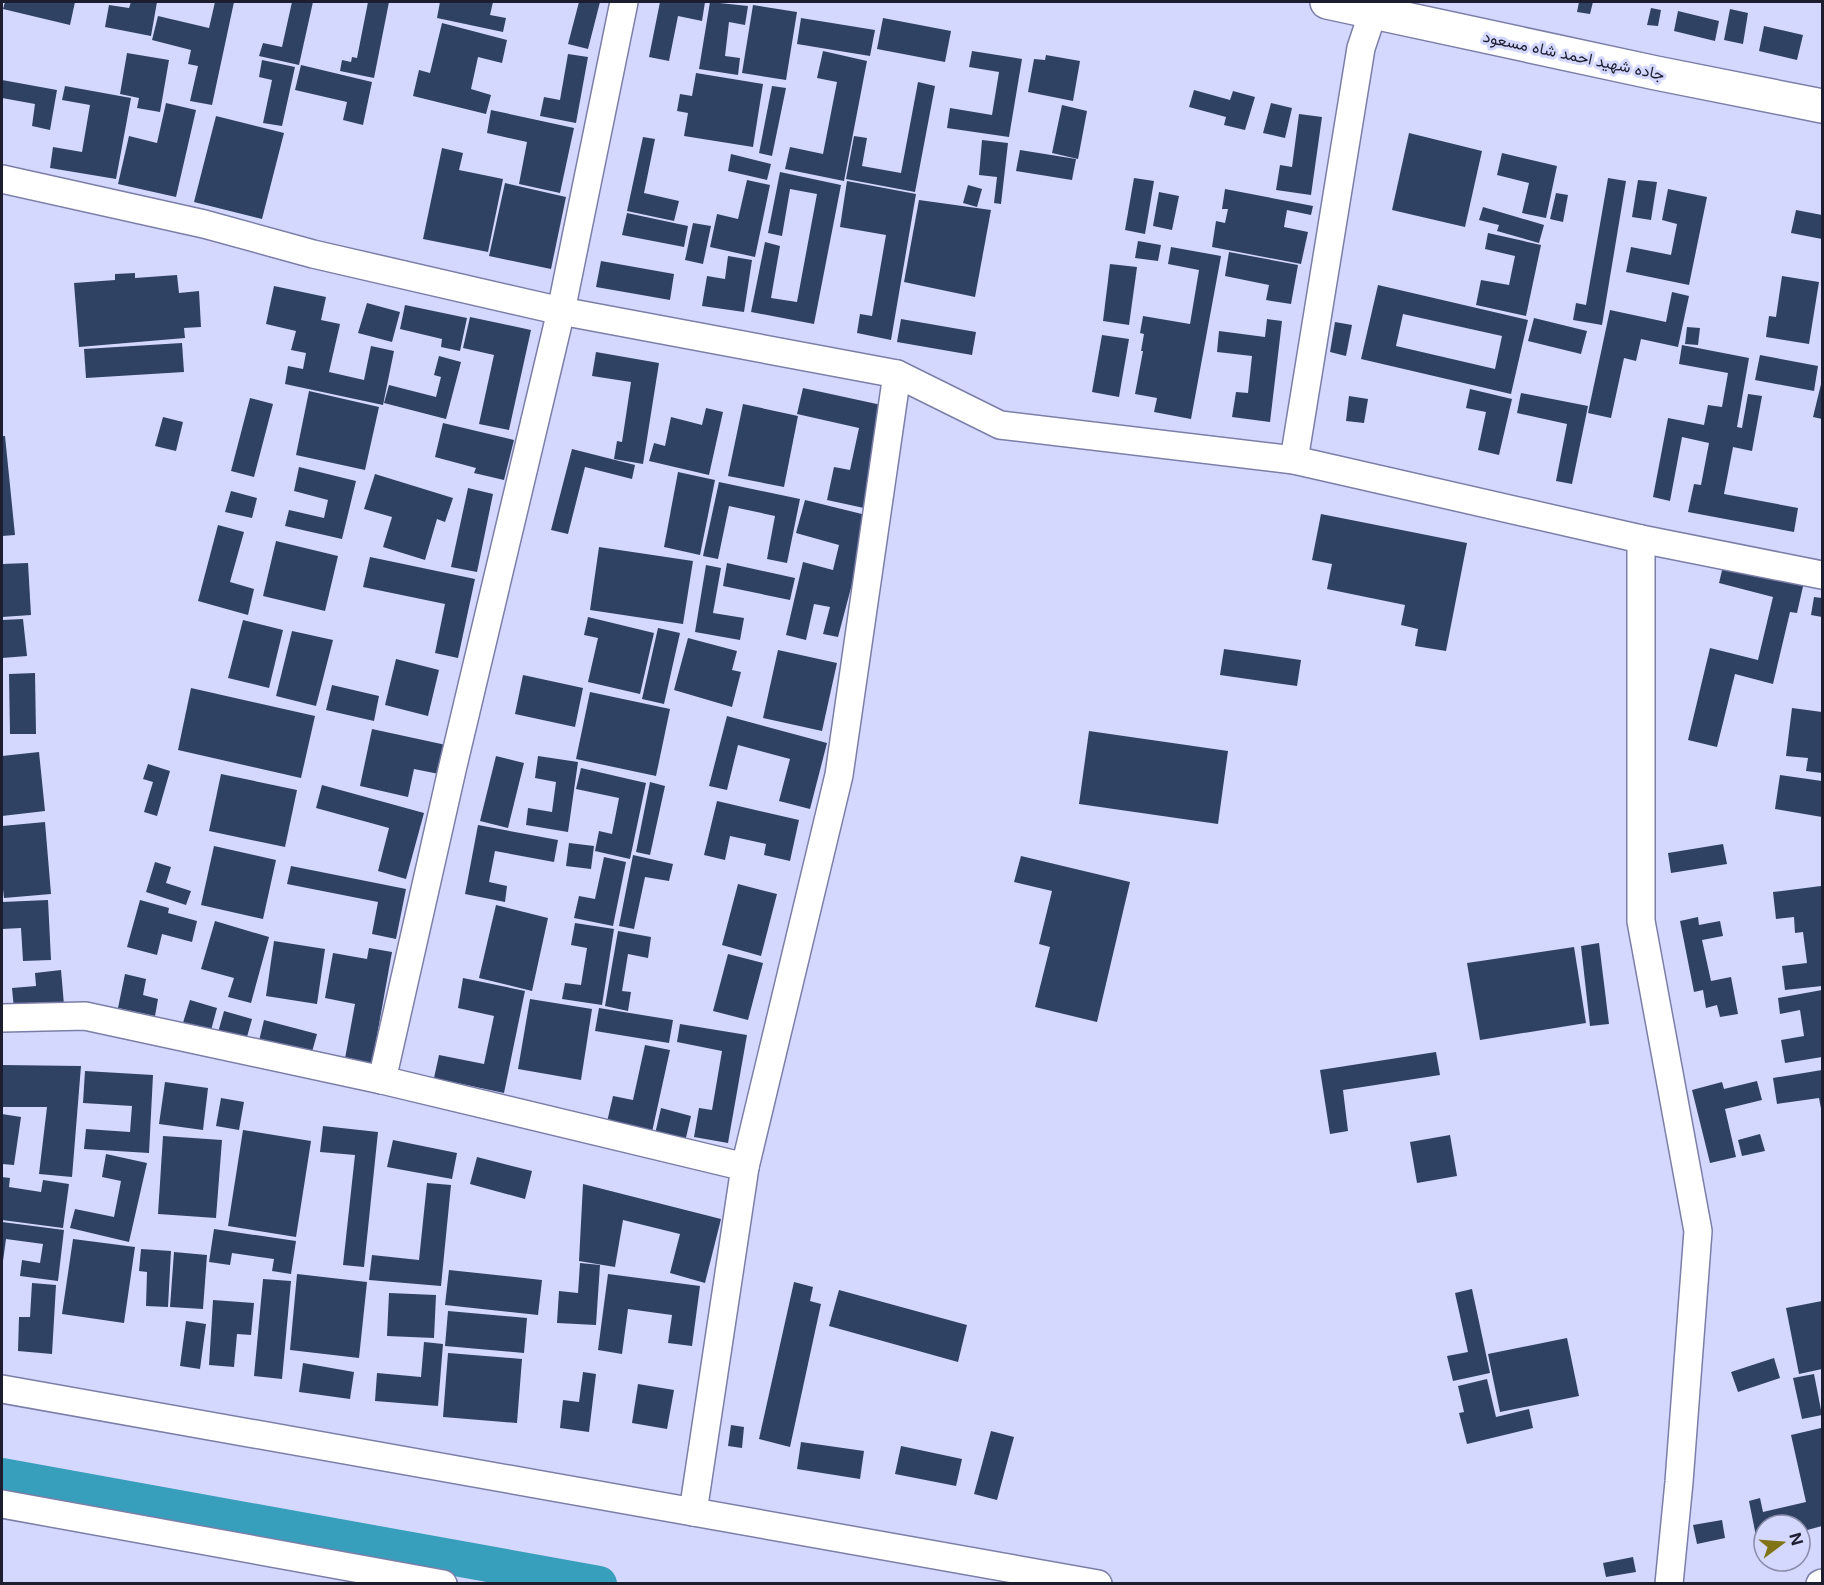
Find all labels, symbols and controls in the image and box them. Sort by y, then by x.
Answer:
street label: جاده شهيد احمد شاه مسعود [1481,26,1667,85]
north arrow [1752,1513,1812,1573]
text: N [1785,1530,1808,1547]

